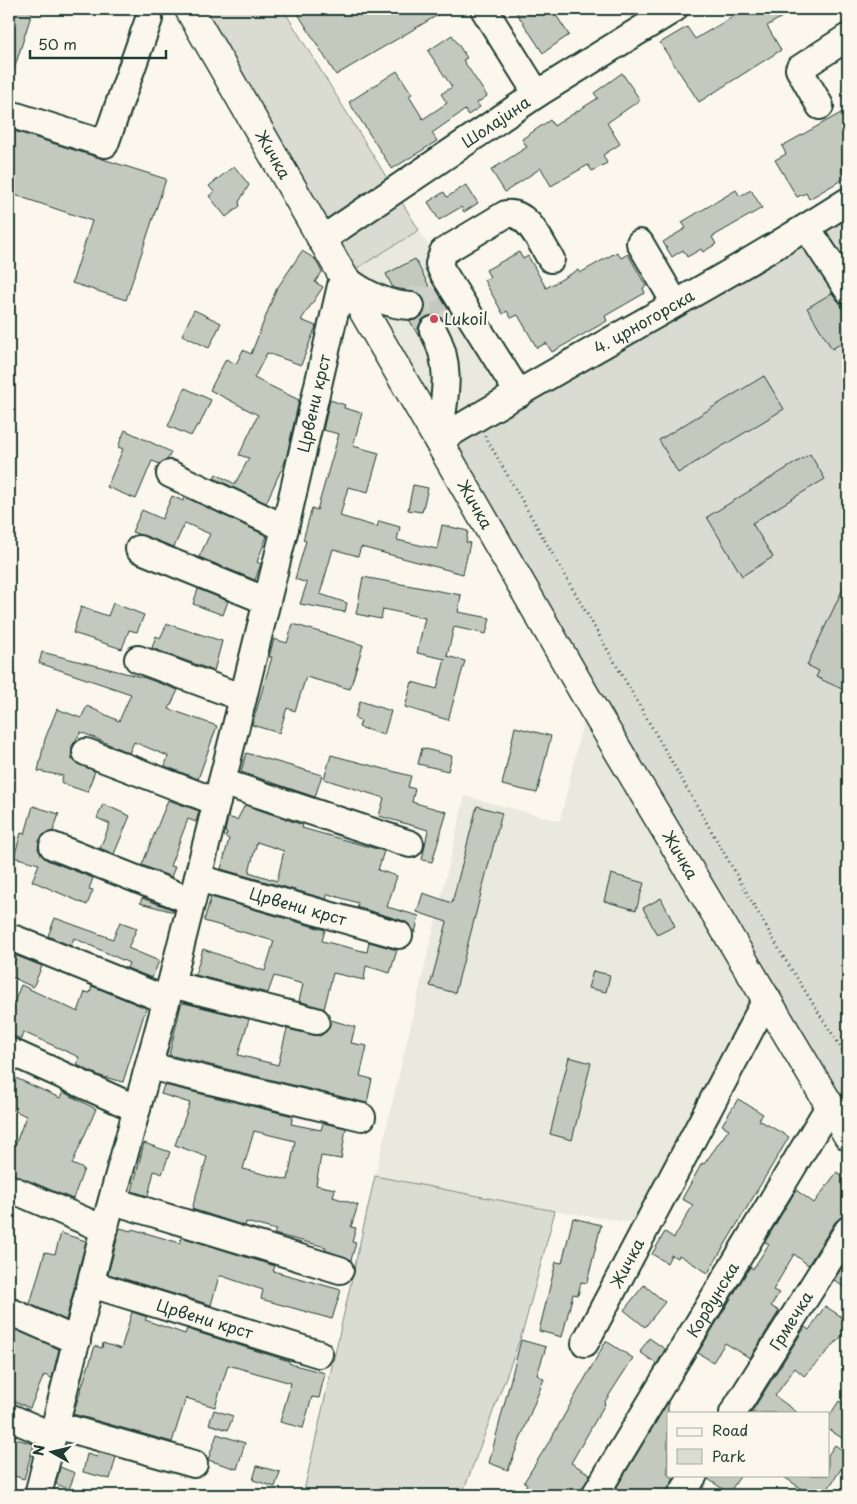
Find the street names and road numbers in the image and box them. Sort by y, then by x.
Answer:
street label: Шолајина [456,89,534,153]
street label: Жичка [250,125,298,183]
street label: 4. црногорска [589,283,698,359]
street label: Црвени крст [290,352,336,455]
street label: Жичка [452,475,500,533]
street label: Жичка [657,825,705,883]
street label: Црвени крст [247,880,350,931]
street label: Жичка [603,1234,649,1292]
street label: Кордунска [680,1257,744,1342]
street label: Грмечка [762,1286,818,1354]
street label: Црвени крст [154,1292,257,1344]

